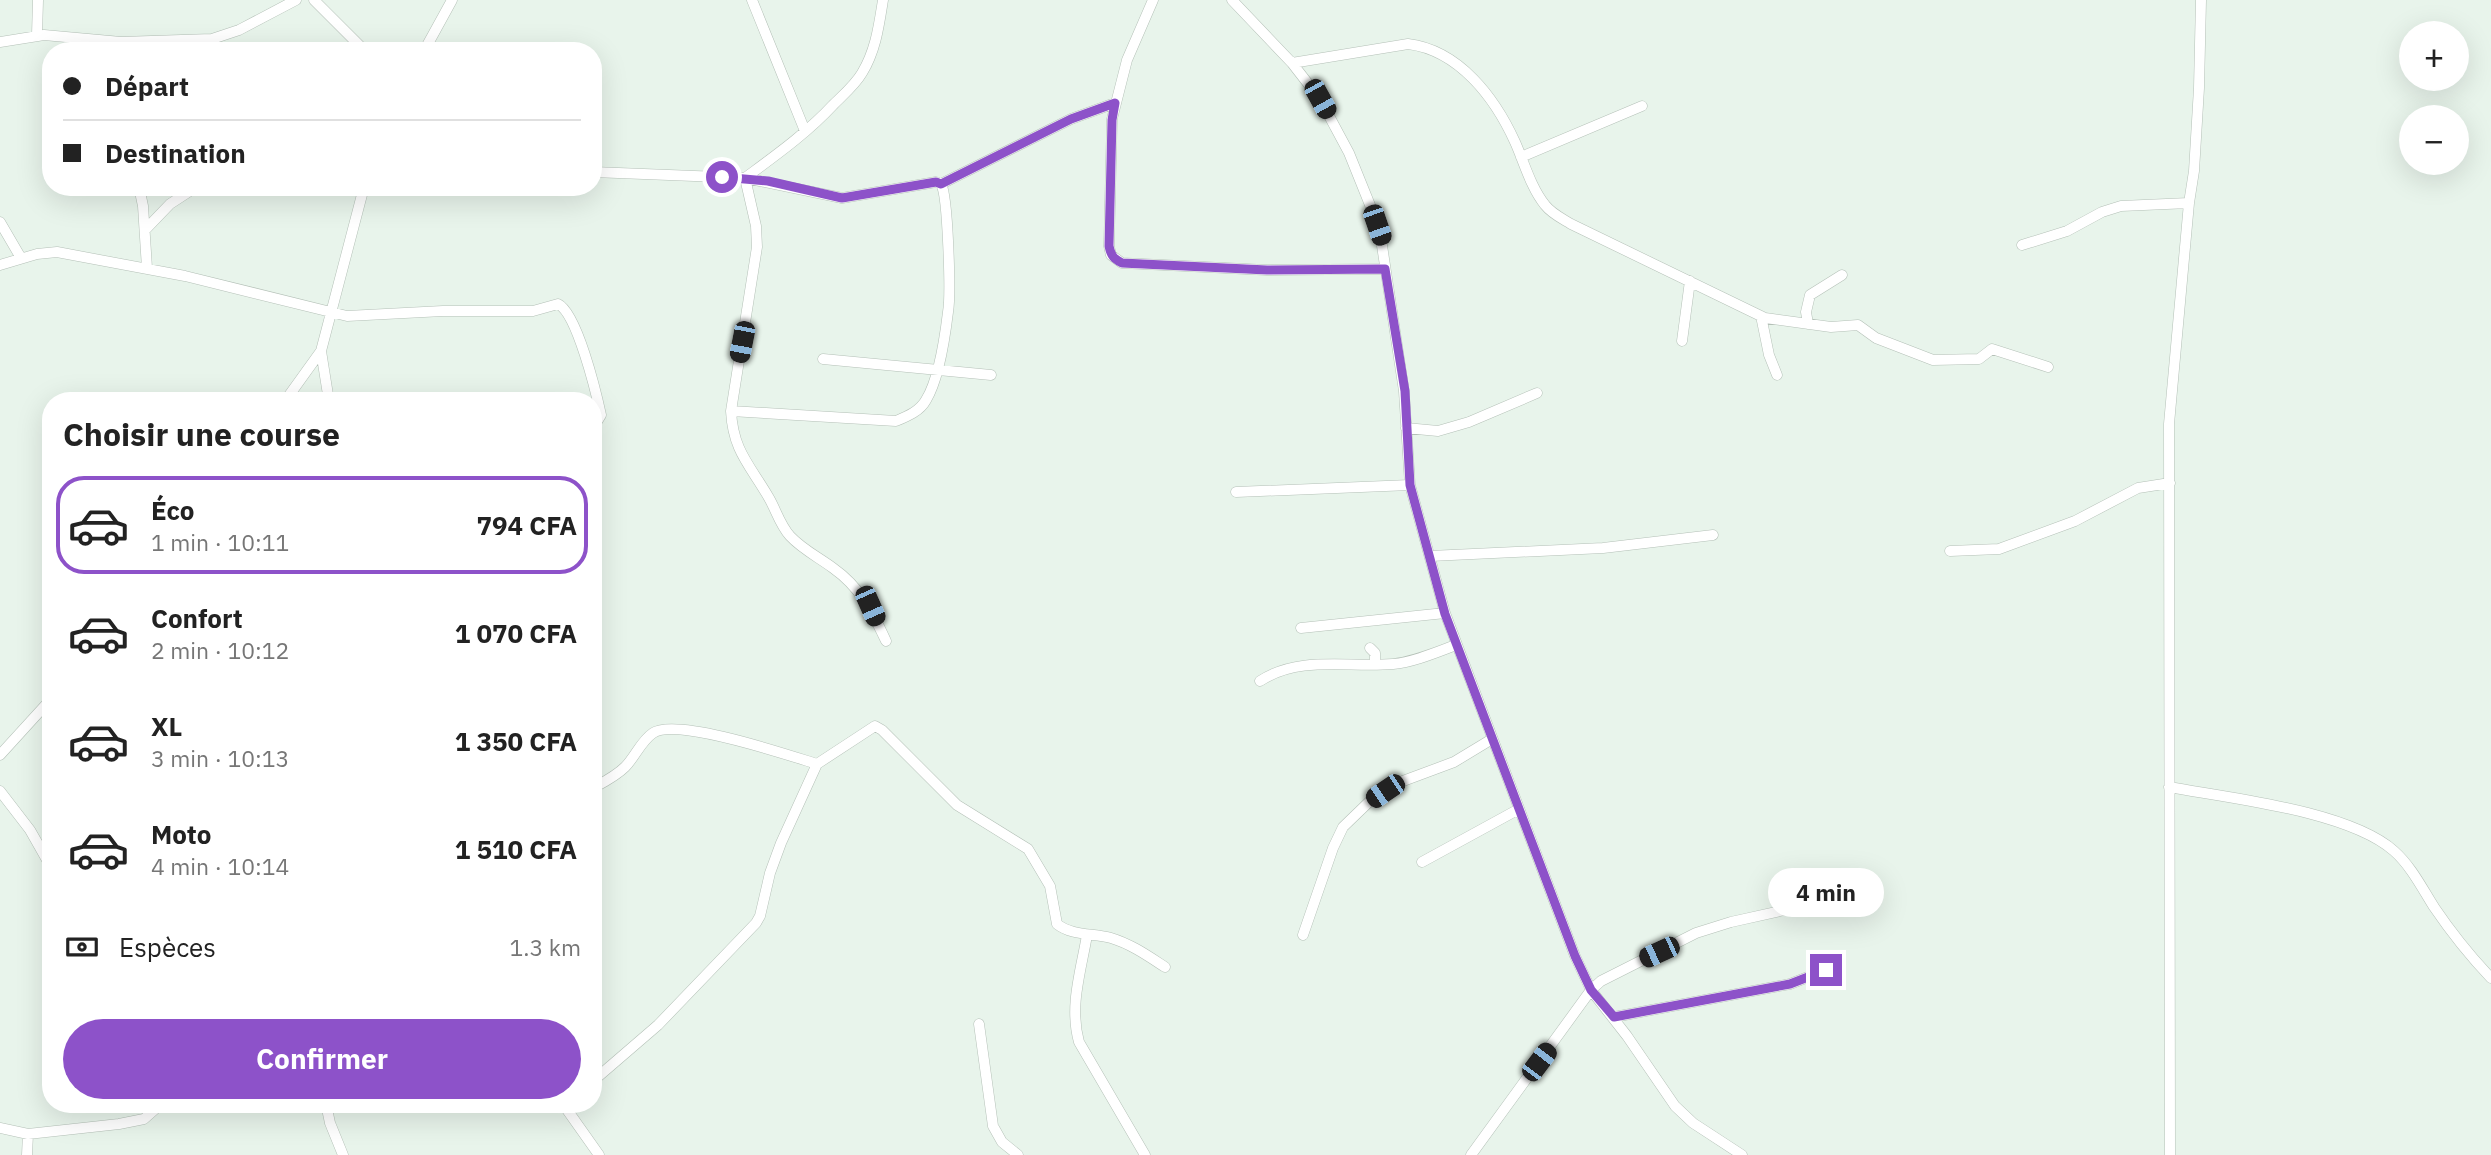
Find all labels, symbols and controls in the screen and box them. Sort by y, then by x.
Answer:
map controls [2399,21,2469,175]
button: + [2399,21,2469,91]
text: Départ [105,69,189,103]
car [1301,76,1340,122]
button: − [2399,105,2469,175]
text: Destination [105,136,246,170]
route start [706,161,738,193]
car [1361,202,1394,248]
car [728,319,757,365]
text: Choisir une course [63,413,340,455]
text: Éco [151,493,195,527]
icon: car [67,494,130,557]
text: 794 CFA [476,508,577,542]
text: 1 min · 10:11 [151,527,289,557]
car [852,583,889,629]
text: Confort [151,601,243,635]
icon: car [67,602,130,665]
text: 1 070 CFA [455,616,577,650]
text: 2 min · 10:12 [151,635,289,665]
text: XL [151,709,182,743]
icon: car [67,710,130,773]
text: 1 350 CFA [455,724,577,758]
text: 3 min · 10:13 [151,743,289,773]
car [1362,771,1409,811]
text: Moto [151,817,211,851]
icon: car [67,818,130,881]
text: 1 510 CFA [455,832,577,866]
text: 4 min · 10:14 [151,851,289,881]
callout: 4 min [1768,869,1884,918]
text: 4 min [1796,877,1856,907]
icon: cash [63,928,101,966]
text: Espèces [119,930,216,964]
text: 1.3 km [510,932,581,962]
car [1636,934,1683,970]
route end [1810,954,1842,986]
button: Confirmer [63,1019,581,1099]
car [1518,1039,1561,1085]

